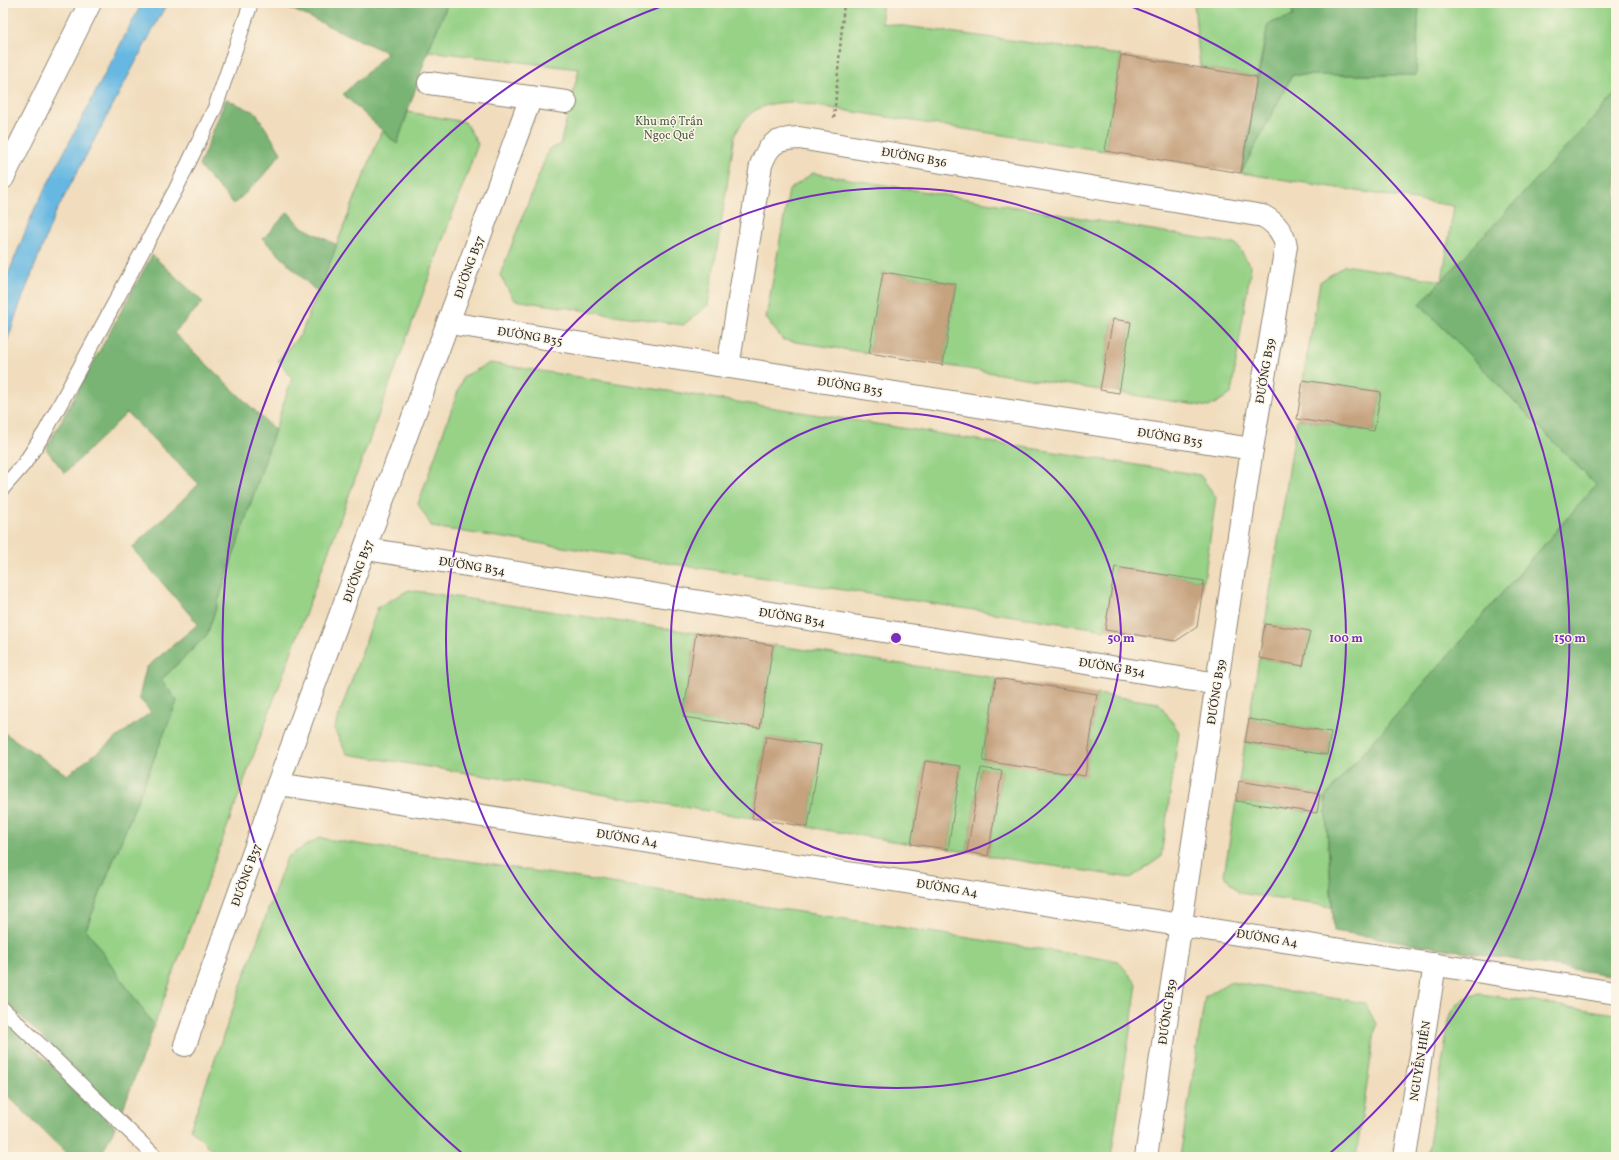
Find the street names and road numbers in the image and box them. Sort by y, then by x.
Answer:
street label: ĐƯỜNG B36 [880,143,948,172]
street label: ĐƯỜNG B37 [450,233,489,301]
street label: ĐƯỜNG B35 [496,323,564,350]
street label: ĐƯỜNG B39 [1251,337,1280,405]
street label: ĐƯỜNG B35 [816,373,884,400]
street label: ĐƯỜNG B35 [1136,424,1204,451]
street label: ĐƯỜNG B37 [339,537,378,605]
street label: ĐƯỜNG B34 [437,553,506,580]
street label: ĐƯỜNG B34 [757,604,826,631]
street label: ĐƯỜNG B34 [1077,654,1146,681]
street label: ĐƯỜNG B39 [1203,658,1230,726]
street label: ĐƯỜNG A4 [595,825,659,852]
street label: ĐƯỜNG B37 [227,841,266,909]
street label: ĐƯỜNG A4 [915,875,979,902]
street label: ĐƯỜNG A4 [1235,925,1299,952]
street label: ĐƯỜNG B39 [1154,978,1181,1046]
street label: NGUYỄN HIỀN [1405,1019,1435,1103]

